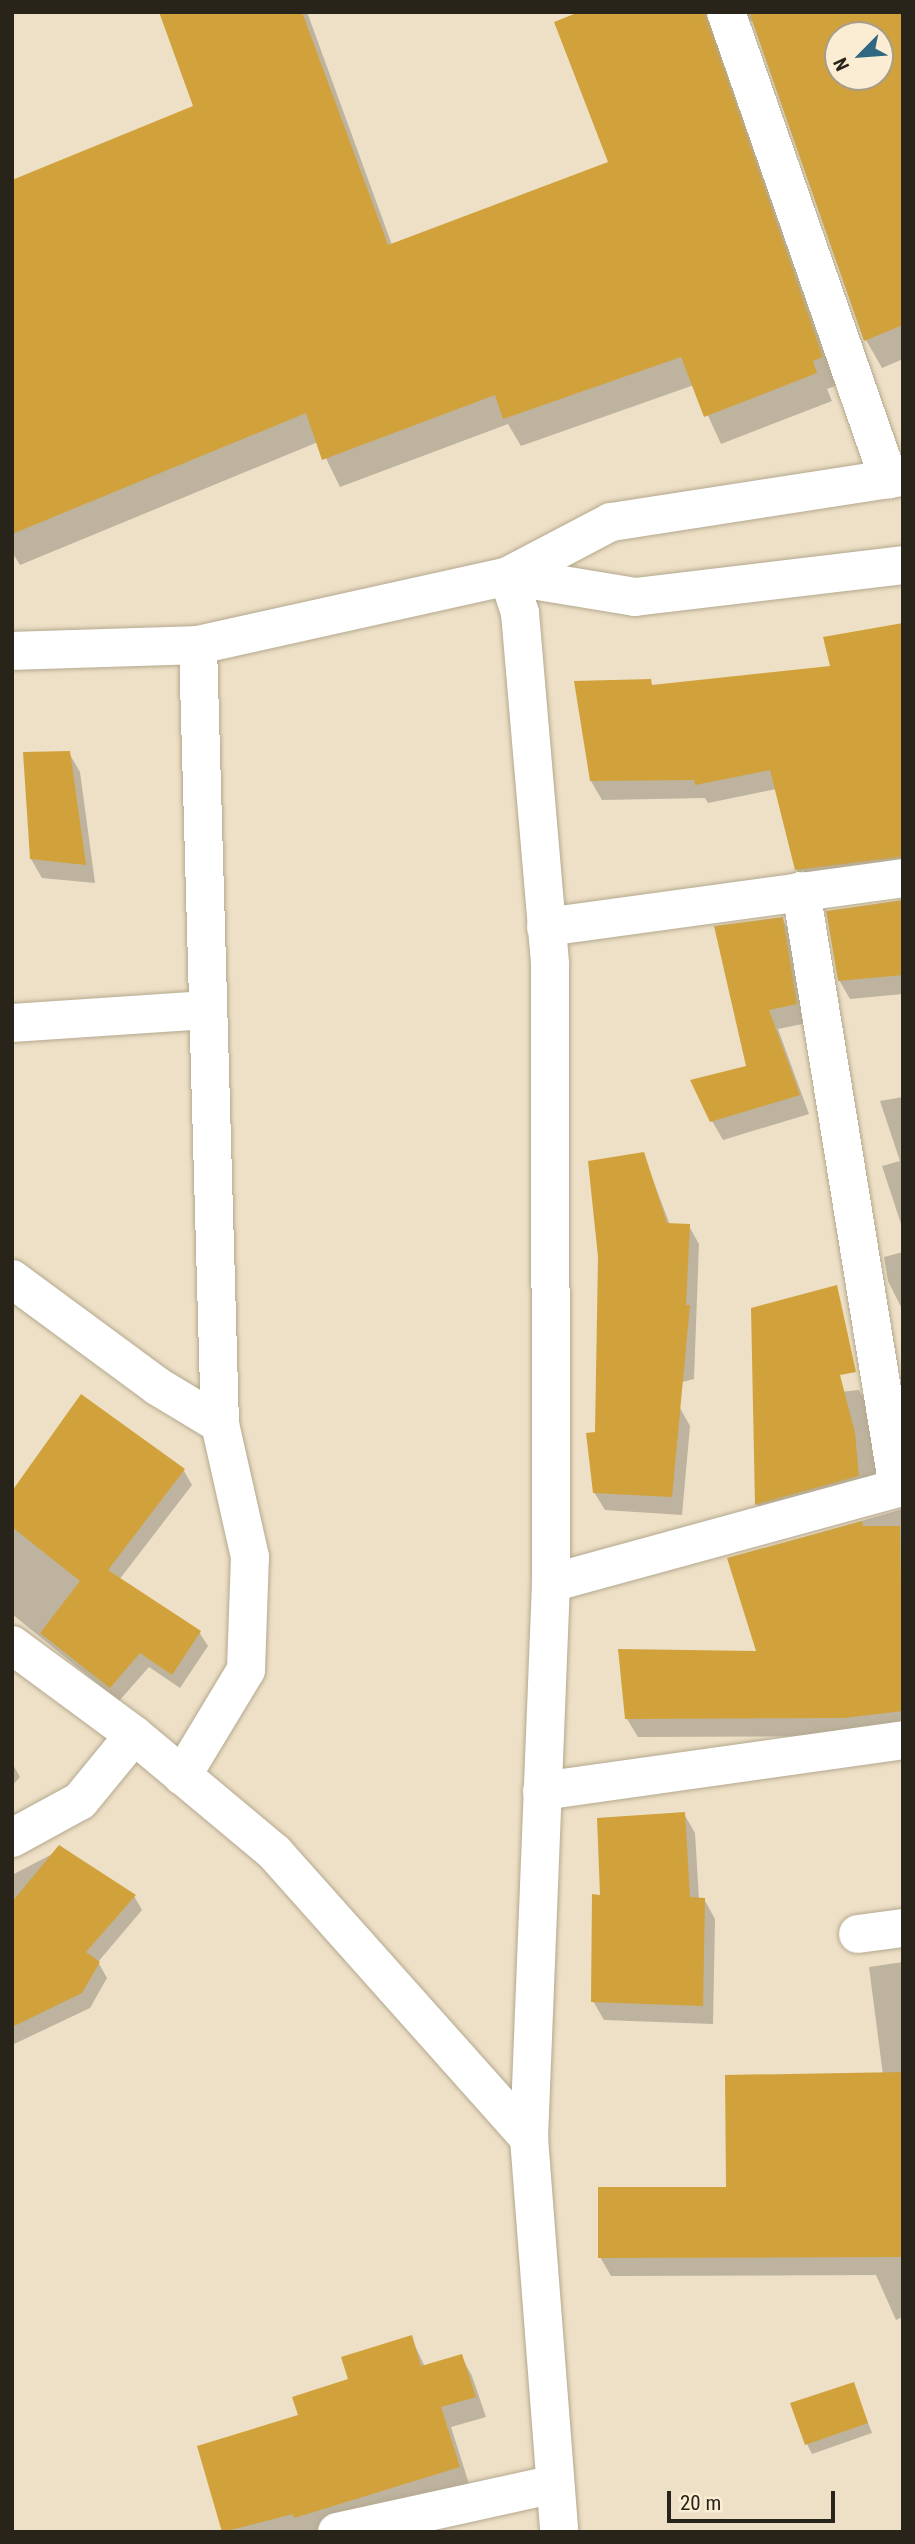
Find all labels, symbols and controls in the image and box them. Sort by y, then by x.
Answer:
north arrow [824,21,894,91]
text: N [828,54,854,74]
scale bar [670,2478,838,2522]
text: 20 m [680,2491,721,2515]

